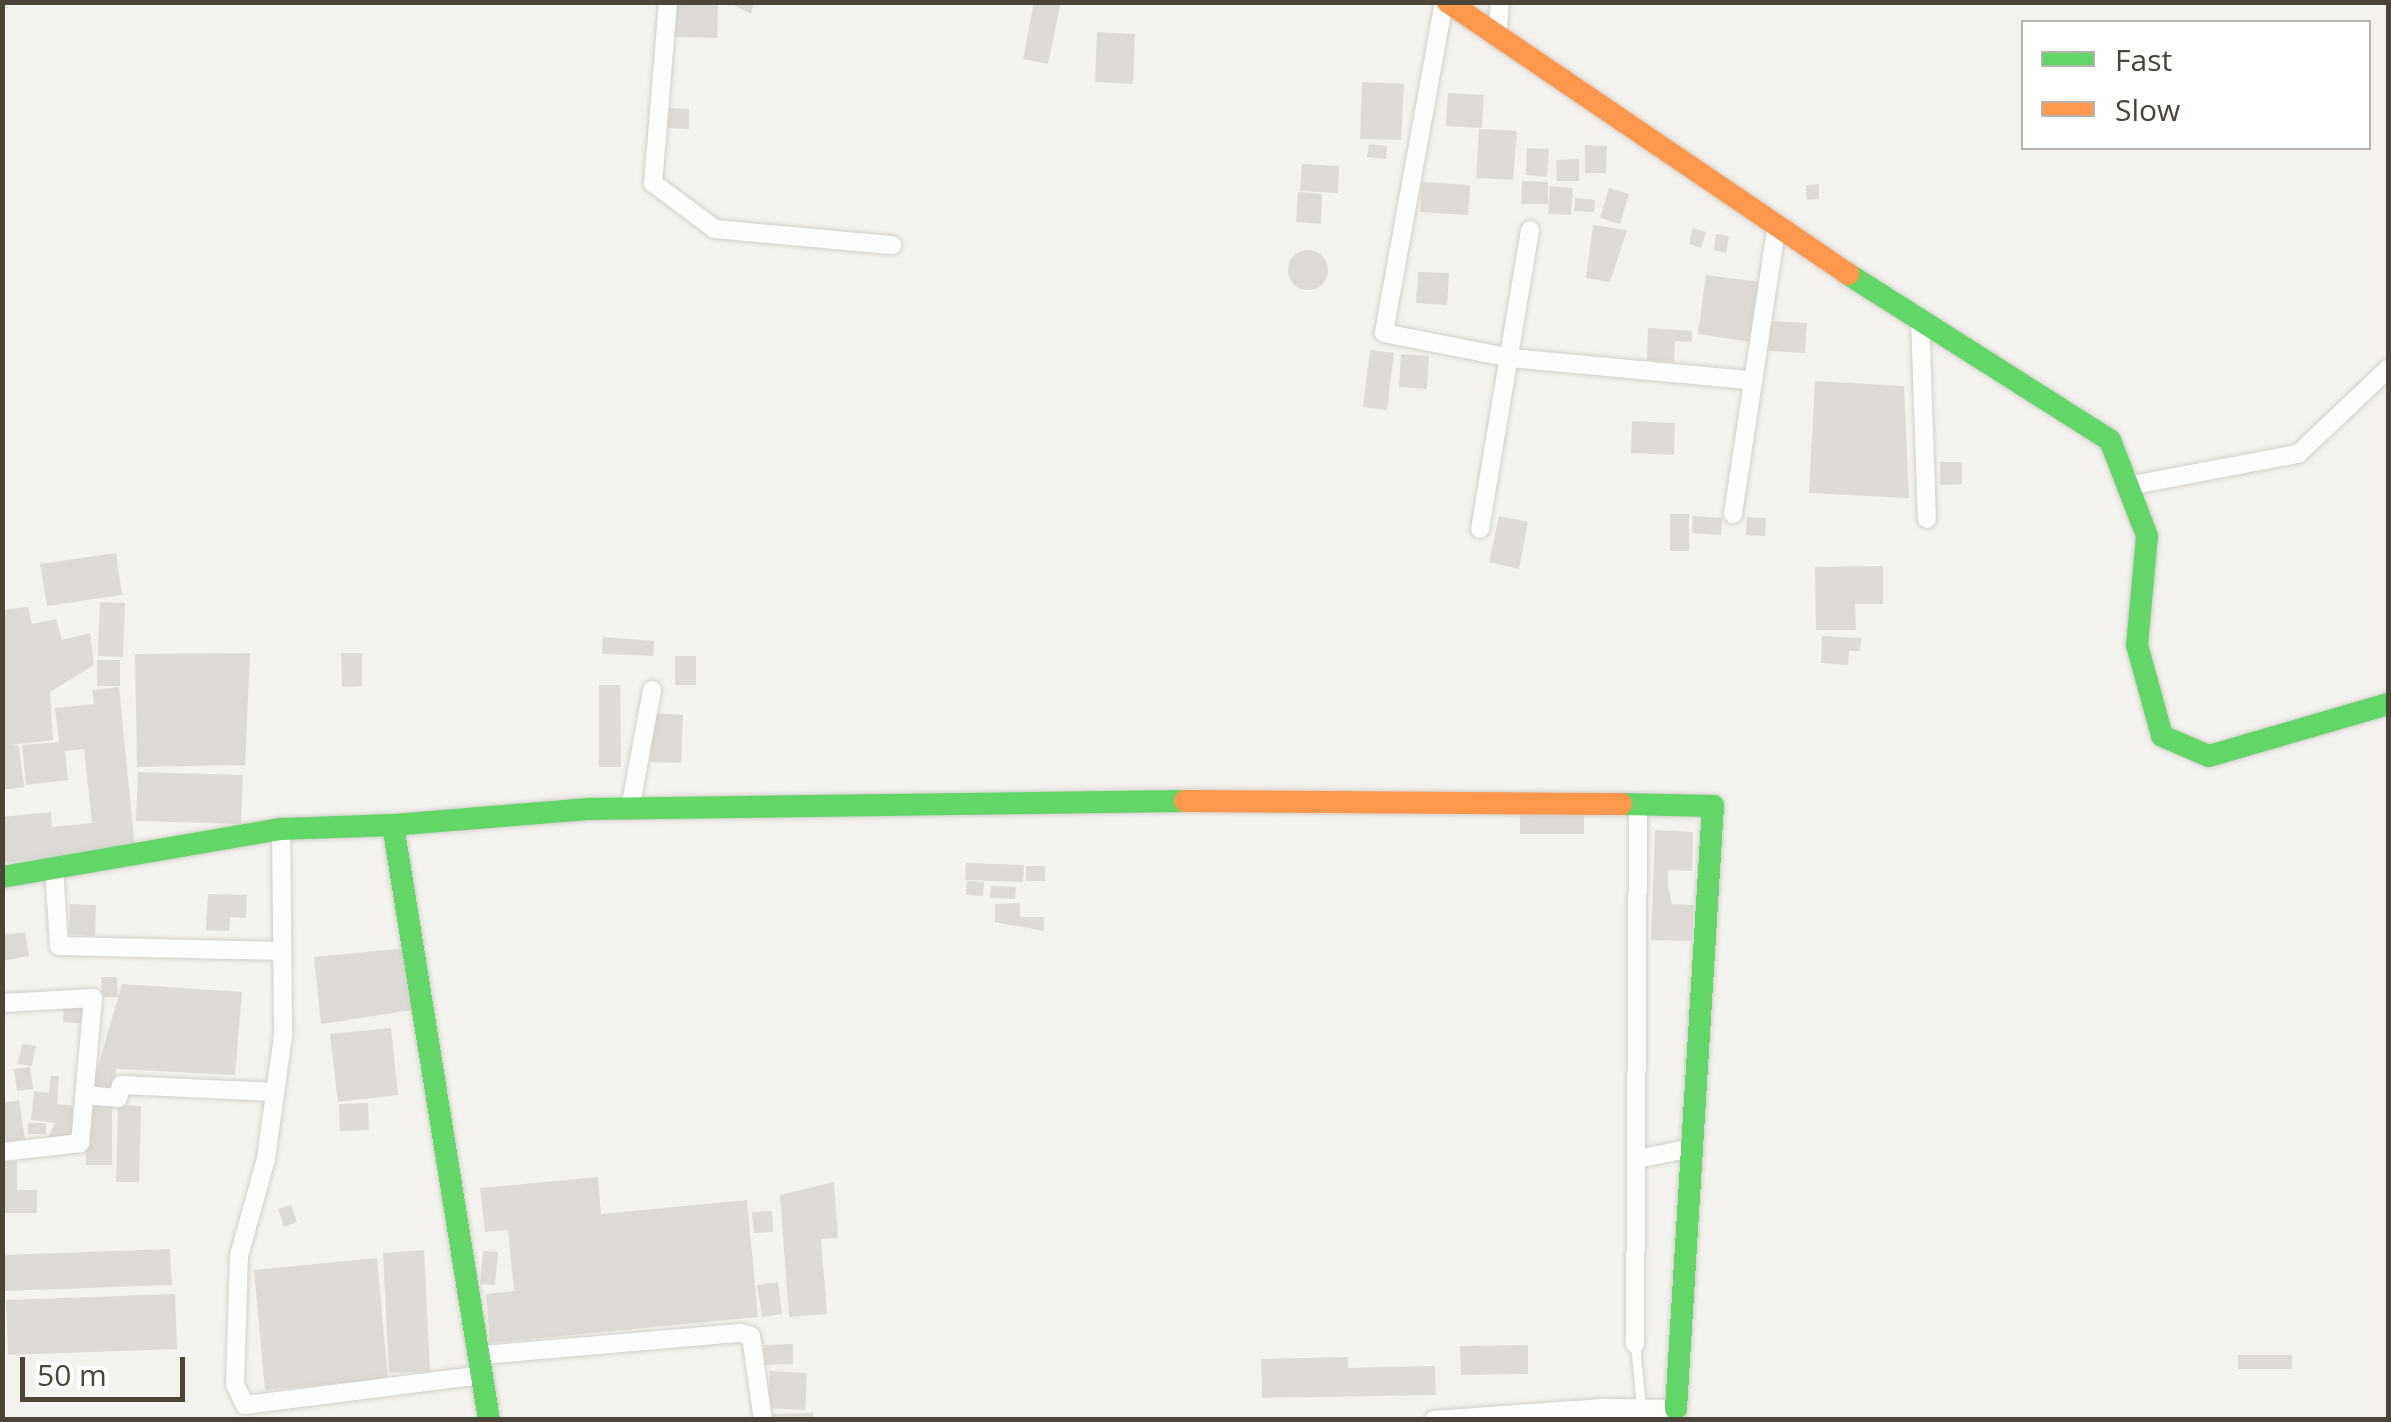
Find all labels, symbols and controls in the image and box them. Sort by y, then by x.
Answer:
legend [2021,20,2371,150]
text: Fast [2115,39,2172,80]
text: Slow [2115,89,2180,130]
scale bar [25,1337,190,1399]
text: 50 m [37,1354,107,1395]

